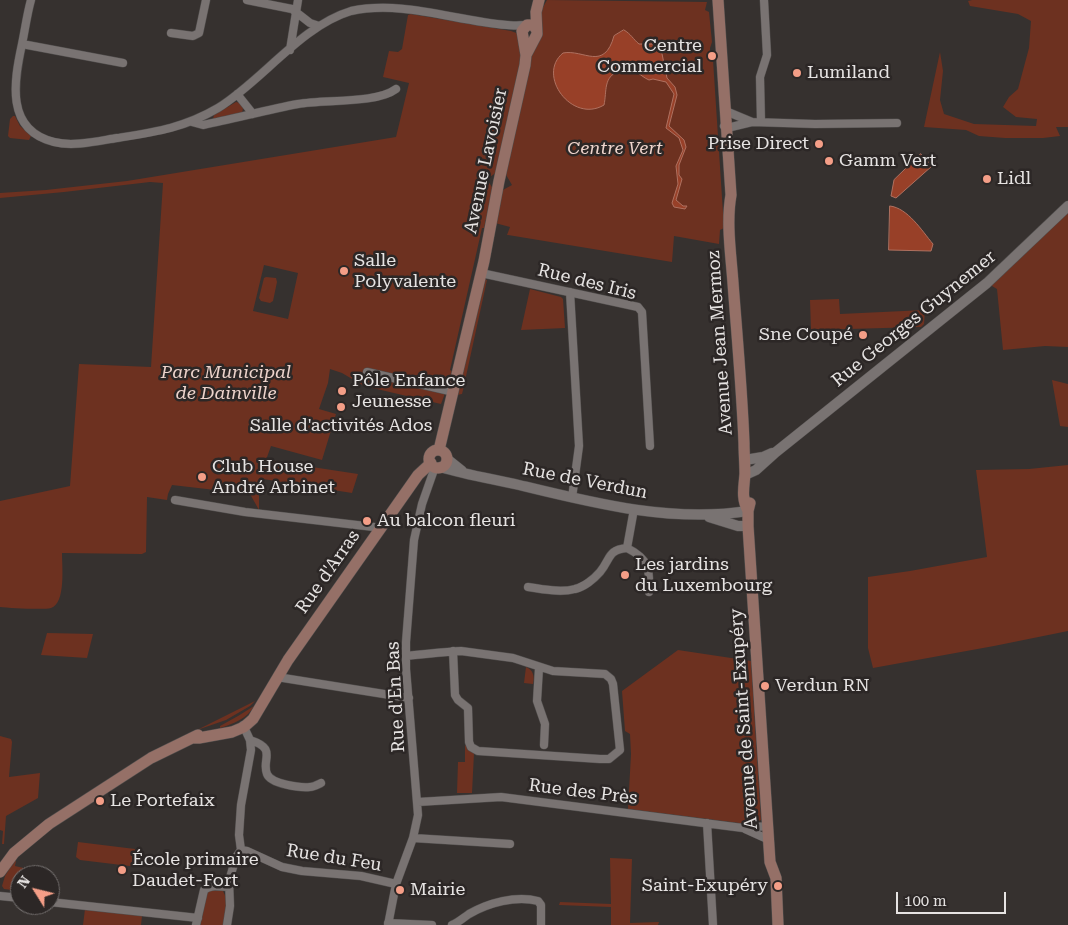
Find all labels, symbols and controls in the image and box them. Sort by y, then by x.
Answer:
place label: Centre Commercial [597,35,702,78]
marker: Centre Commercial [706,50,718,62]
place label: Lumiland [807,62,890,84]
marker: Lumiland [791,67,803,79]
street label: Avenue Lavoisier [460,86,512,236]
place label: Prise Direct [708,133,809,155]
park label: Centre Vert [567,138,663,160]
marker: Prise Direct [813,138,825,150]
place label: Gamm Vert [839,150,936,172]
marker: Gamm Vert [823,155,835,167]
place label: Lidl [997,168,1031,190]
marker: Lidl [981,173,993,185]
street label: Rue Georges Guynemer [828,246,1000,392]
place label: Salle Polyvalente [354,250,456,292]
street label: Avenue Jean Mermoz [703,250,737,436]
street label: Rue des Iris [535,259,639,305]
marker: Salle Polyvalente [338,265,350,277]
place label: Sne Coupé [759,324,853,346]
marker: Sne Coupé [857,329,869,341]
park label: Parc Municipal de Dainville [161,362,291,404]
place label: Pôle Enfance Jeunesse [352,370,465,412]
marker: Pôle Enfance Jeunesse [336,385,348,397]
marker: Salle d'activités Ados [335,401,347,413]
place label: Salle d'activités Ados [250,415,432,437]
place label: Club House André Arbinet [212,456,335,498]
street label: Rue de Verdun [521,458,649,504]
marker: Club House André Arbinet [196,471,208,483]
place label: Au balcon fleuri [377,510,516,532]
marker: Au balcon fleuri [361,515,373,527]
street label: Rue d'Arras [291,526,365,618]
place label: Les jardins du Luxembourg [635,554,772,596]
marker: Les jardins du Luxembourg [619,569,631,581]
street label: Avenue de Saint-Exupéry [726,608,762,830]
street label: Rue d'En Bas [382,641,410,753]
place label: Verdun RN [775,675,870,697]
marker: Verdun RN [759,680,771,692]
street label: Rue des Près [527,775,639,809]
place label: Le Portefaix [110,790,215,812]
marker: Le Portefaix [94,795,106,807]
street label: Rue du Feu [285,840,383,876]
place label: École primaire Daudet-Fort [132,849,259,892]
marker: École primaire Daudet-Fort [116,864,128,876]
north arrow [10,865,60,915]
text: N [14,873,33,891]
place label: Saint-Exupéry [642,875,768,897]
place label: Mairie [410,879,465,901]
marker: Saint-Exupéry [772,880,784,892]
scale bar [898,882,1008,914]
marker: Mairie [394,884,406,896]
text: 100 m [904,892,947,910]

